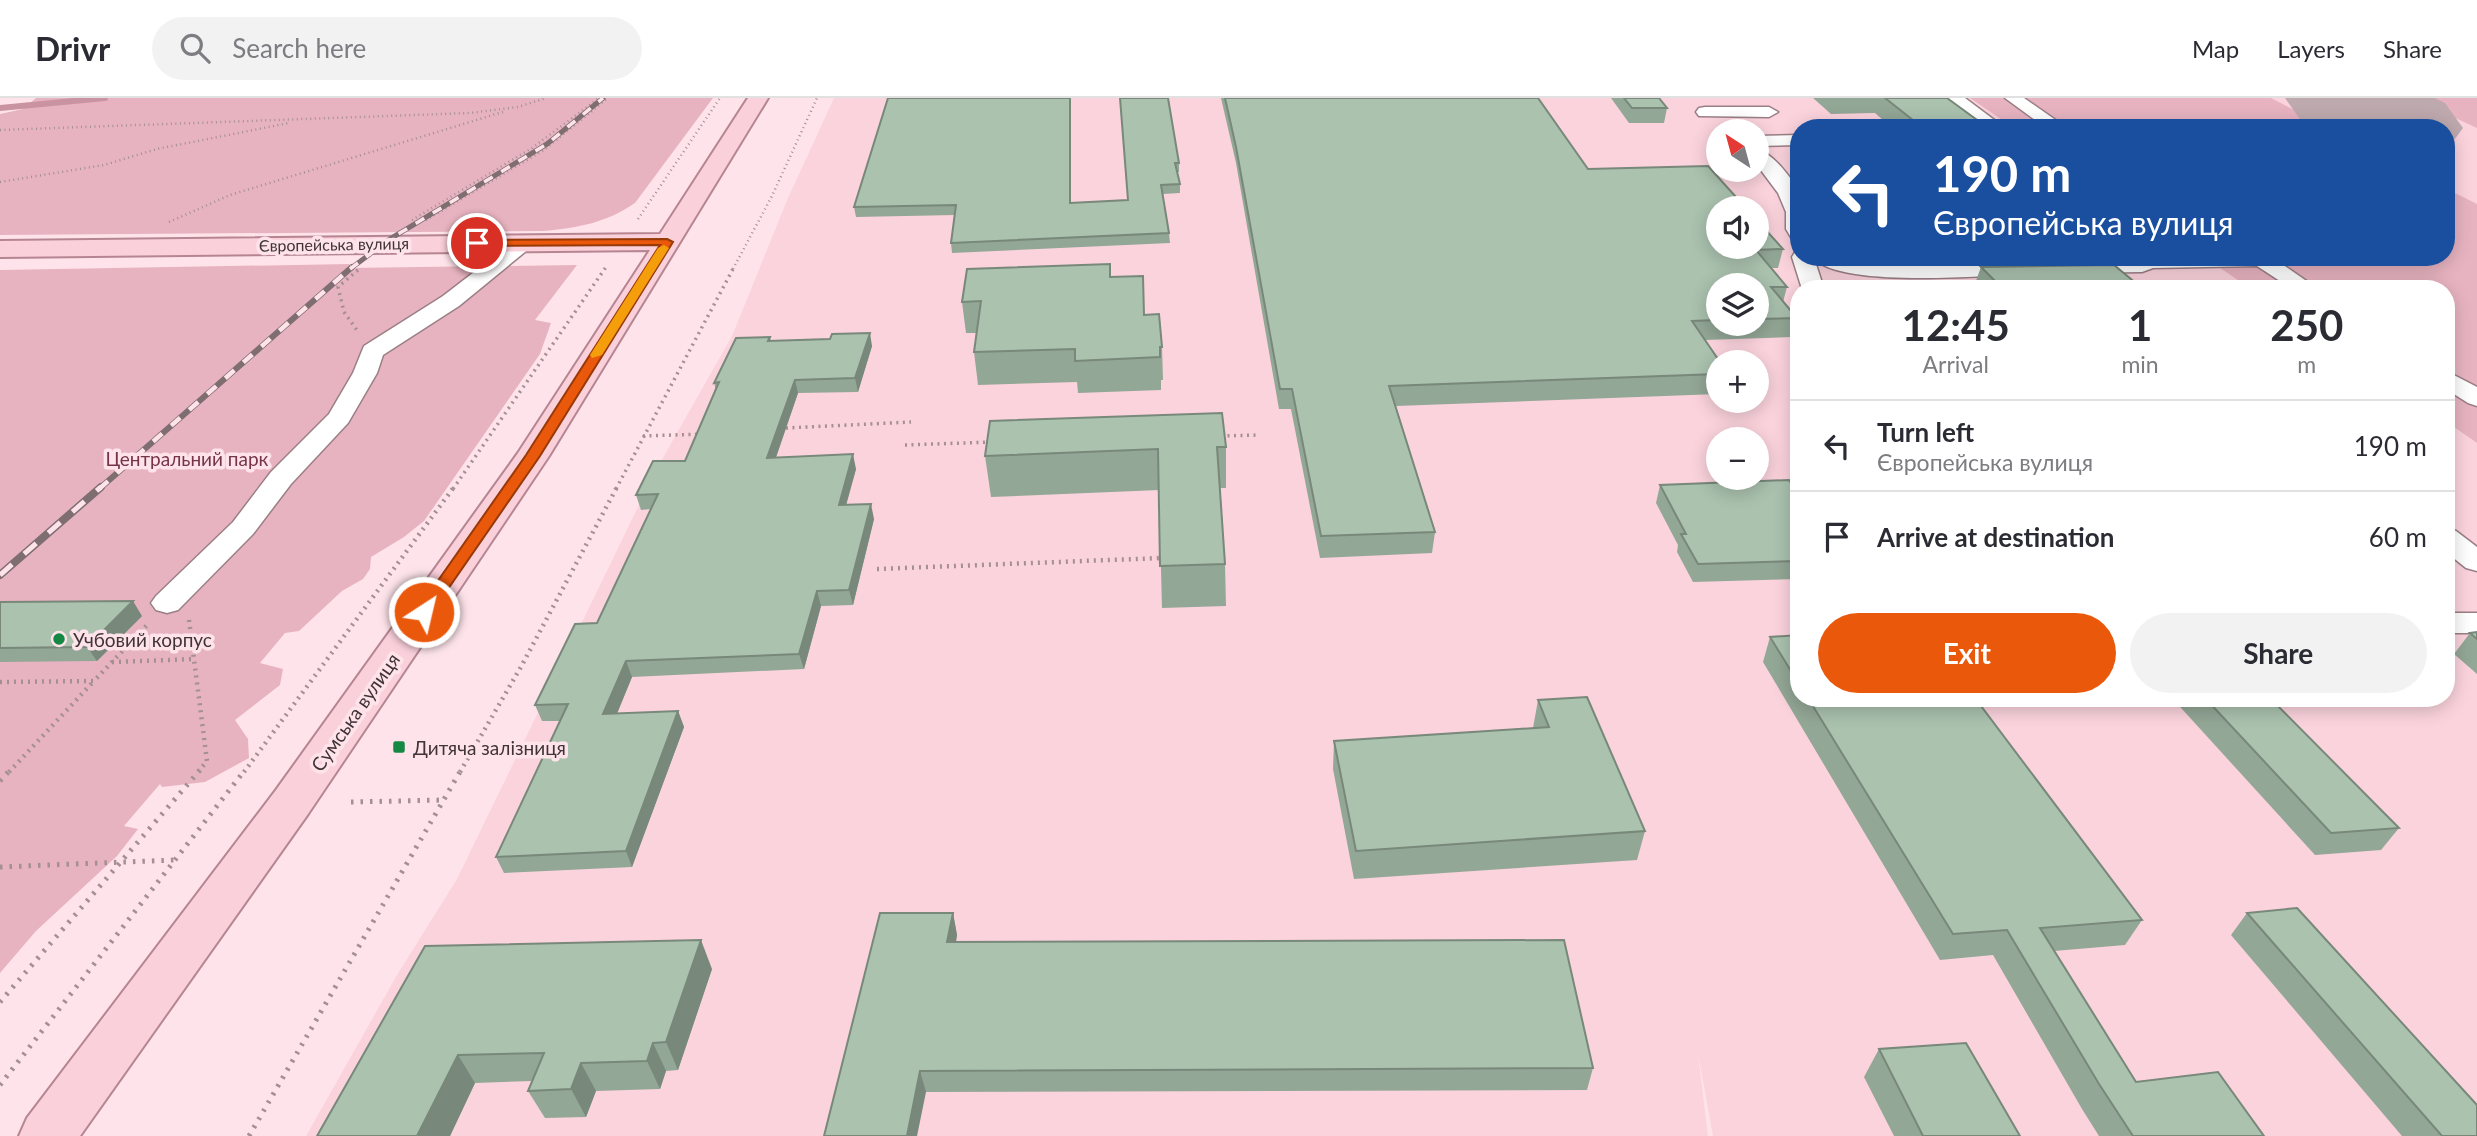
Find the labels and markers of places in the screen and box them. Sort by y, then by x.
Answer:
pin [447,213,507,273]
place label: Учбовий корпус [73,628,212,651]
marker: Учбовий корпус [51,631,67,647]
place label: Дитяча залізниця [413,736,566,759]
marker: Дитяча залізниця [391,739,407,755]

